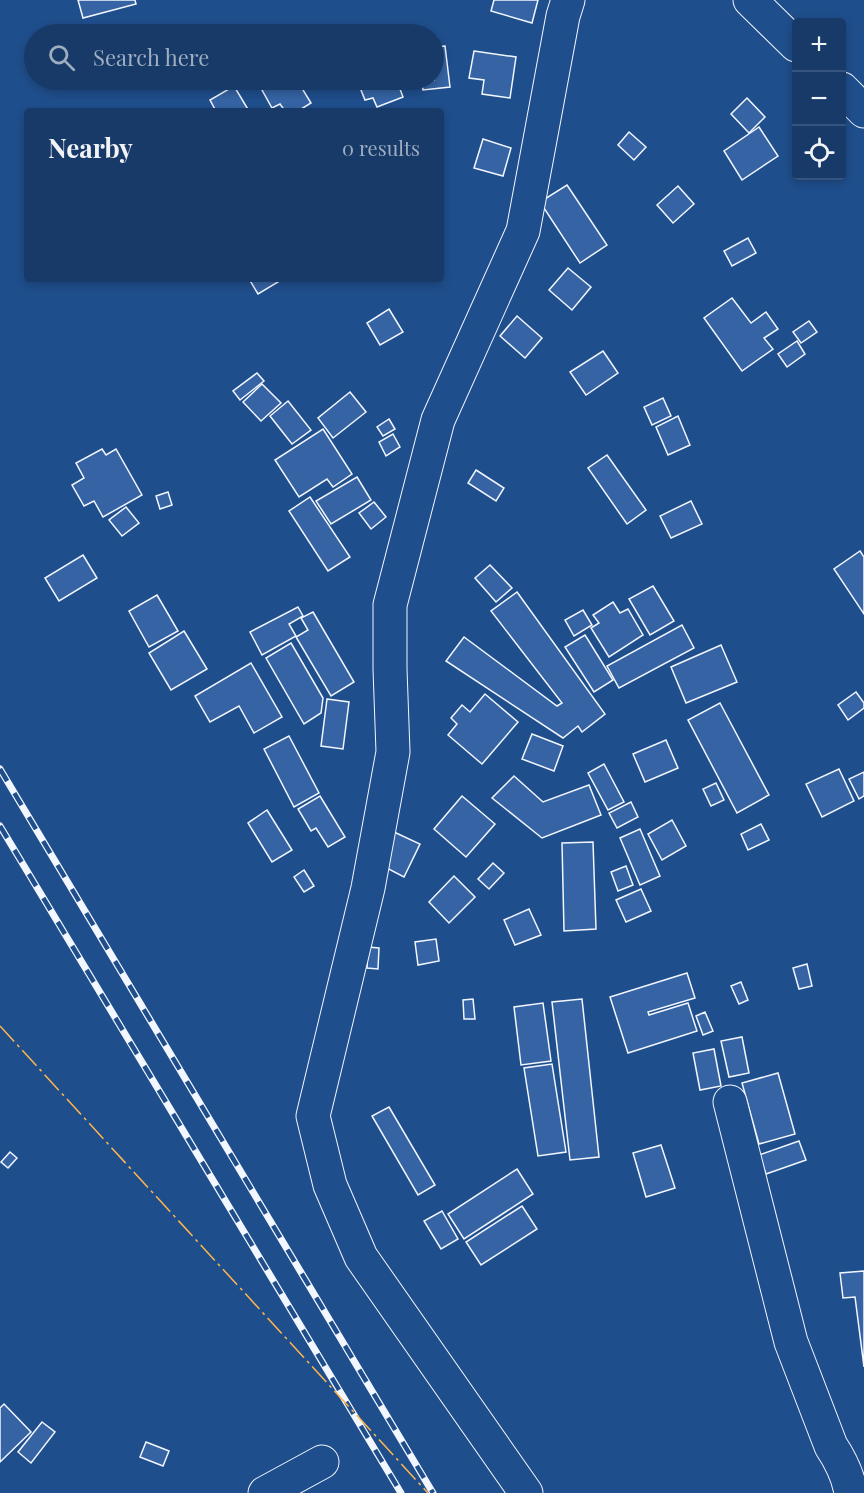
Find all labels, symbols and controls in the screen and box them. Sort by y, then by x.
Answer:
map controls [792,18,846,180]
button: + [792,18,846,72]
search box [24,24,444,90]
icon: search [45,41,78,74]
text: Search here [93,42,209,72]
button: − [792,72,846,126]
button: locate [792,126,846,180]
text: Nearby [48,130,133,165]
text: 0 results [342,134,420,161]

